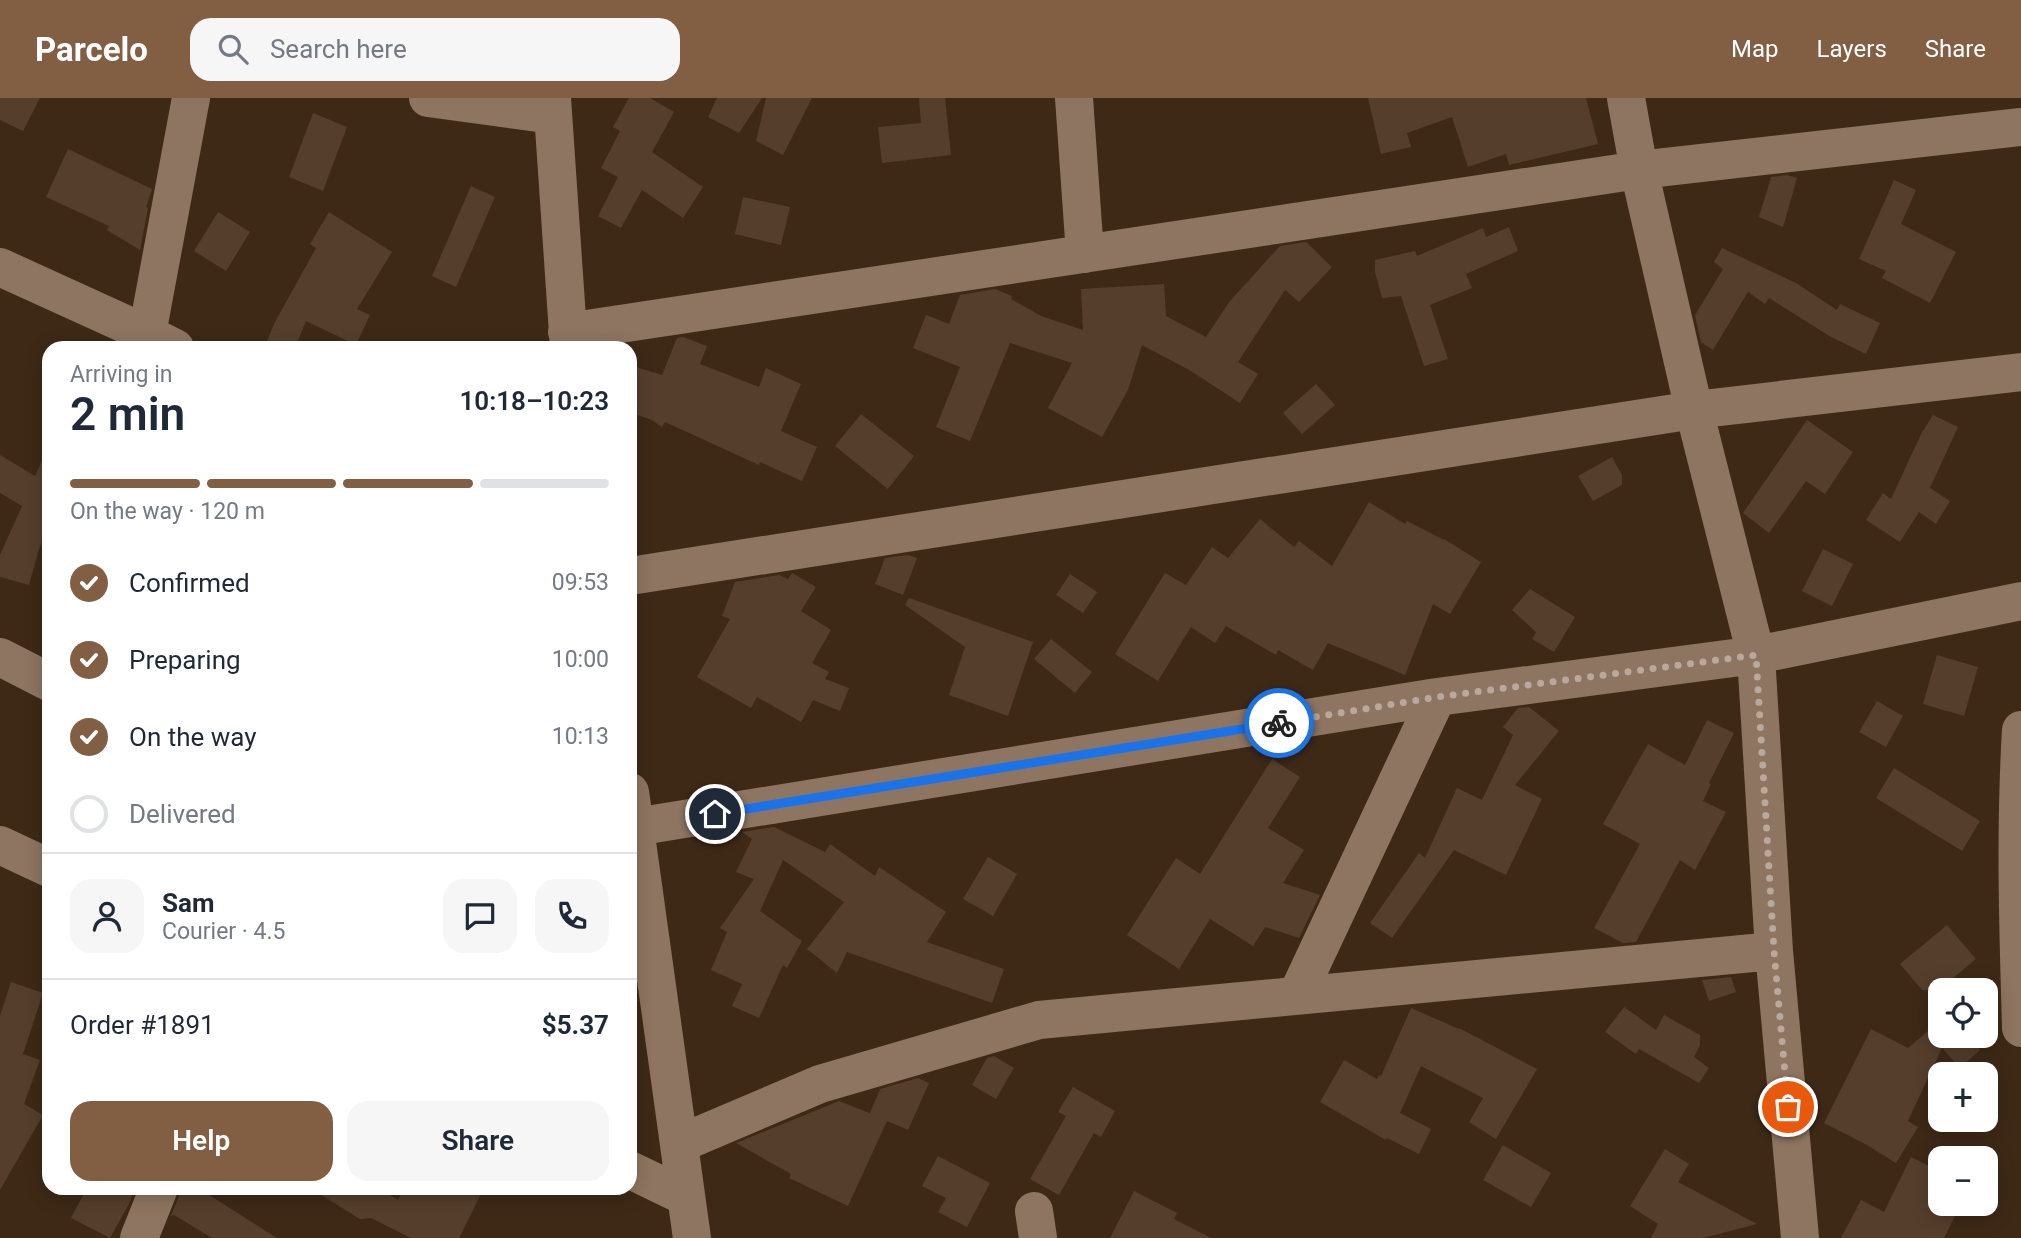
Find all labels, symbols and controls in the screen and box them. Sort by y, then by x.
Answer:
search box [190,18,680,81]
text: Parcelo [35,30,148,69]
icon: search [214,30,252,68]
text: Search here [270,34,407,64]
text: Map [1731,35,1779,63]
text: Layers [1817,35,1887,63]
text: Share [1925,35,1986,63]
text: Arriving in [70,361,173,388]
text: 10:18–10:23 [459,386,609,416]
text: 2 min [70,387,185,441]
text: On the way · 120 m [70,498,265,525]
icon: check [70,564,108,602]
text: Confirmed [129,568,250,598]
text: 09:53 [552,569,609,596]
icon: check [70,641,108,679]
text: Preparing [129,645,241,675]
text: 10:00 [552,646,609,673]
courier [1244,688,1314,758]
icon: bike [1260,704,1298,742]
icon: check [70,718,108,756]
text: On the way [129,722,257,752]
text: 10:13 [552,723,609,750]
pin [685,784,745,844]
icon: home [696,795,734,833]
text: Delivered [129,799,236,829]
button: person [70,879,144,953]
button: chat [443,879,517,953]
button: phone [535,879,609,953]
text: Sam [162,888,214,918]
text: Courier · 4.5 [162,918,285,945]
map controls [1928,978,1998,1216]
button: locate [1928,978,1998,1048]
text: Order #1891 [70,1010,215,1040]
text: $5.37 [542,1010,609,1040]
button: + [1928,1062,1998,1132]
pin [1758,1077,1818,1137]
icon: bag [1769,1088,1807,1126]
button: Help [70,1101,333,1181]
button: Share [347,1101,609,1181]
button: − [1928,1146,1998,1216]

